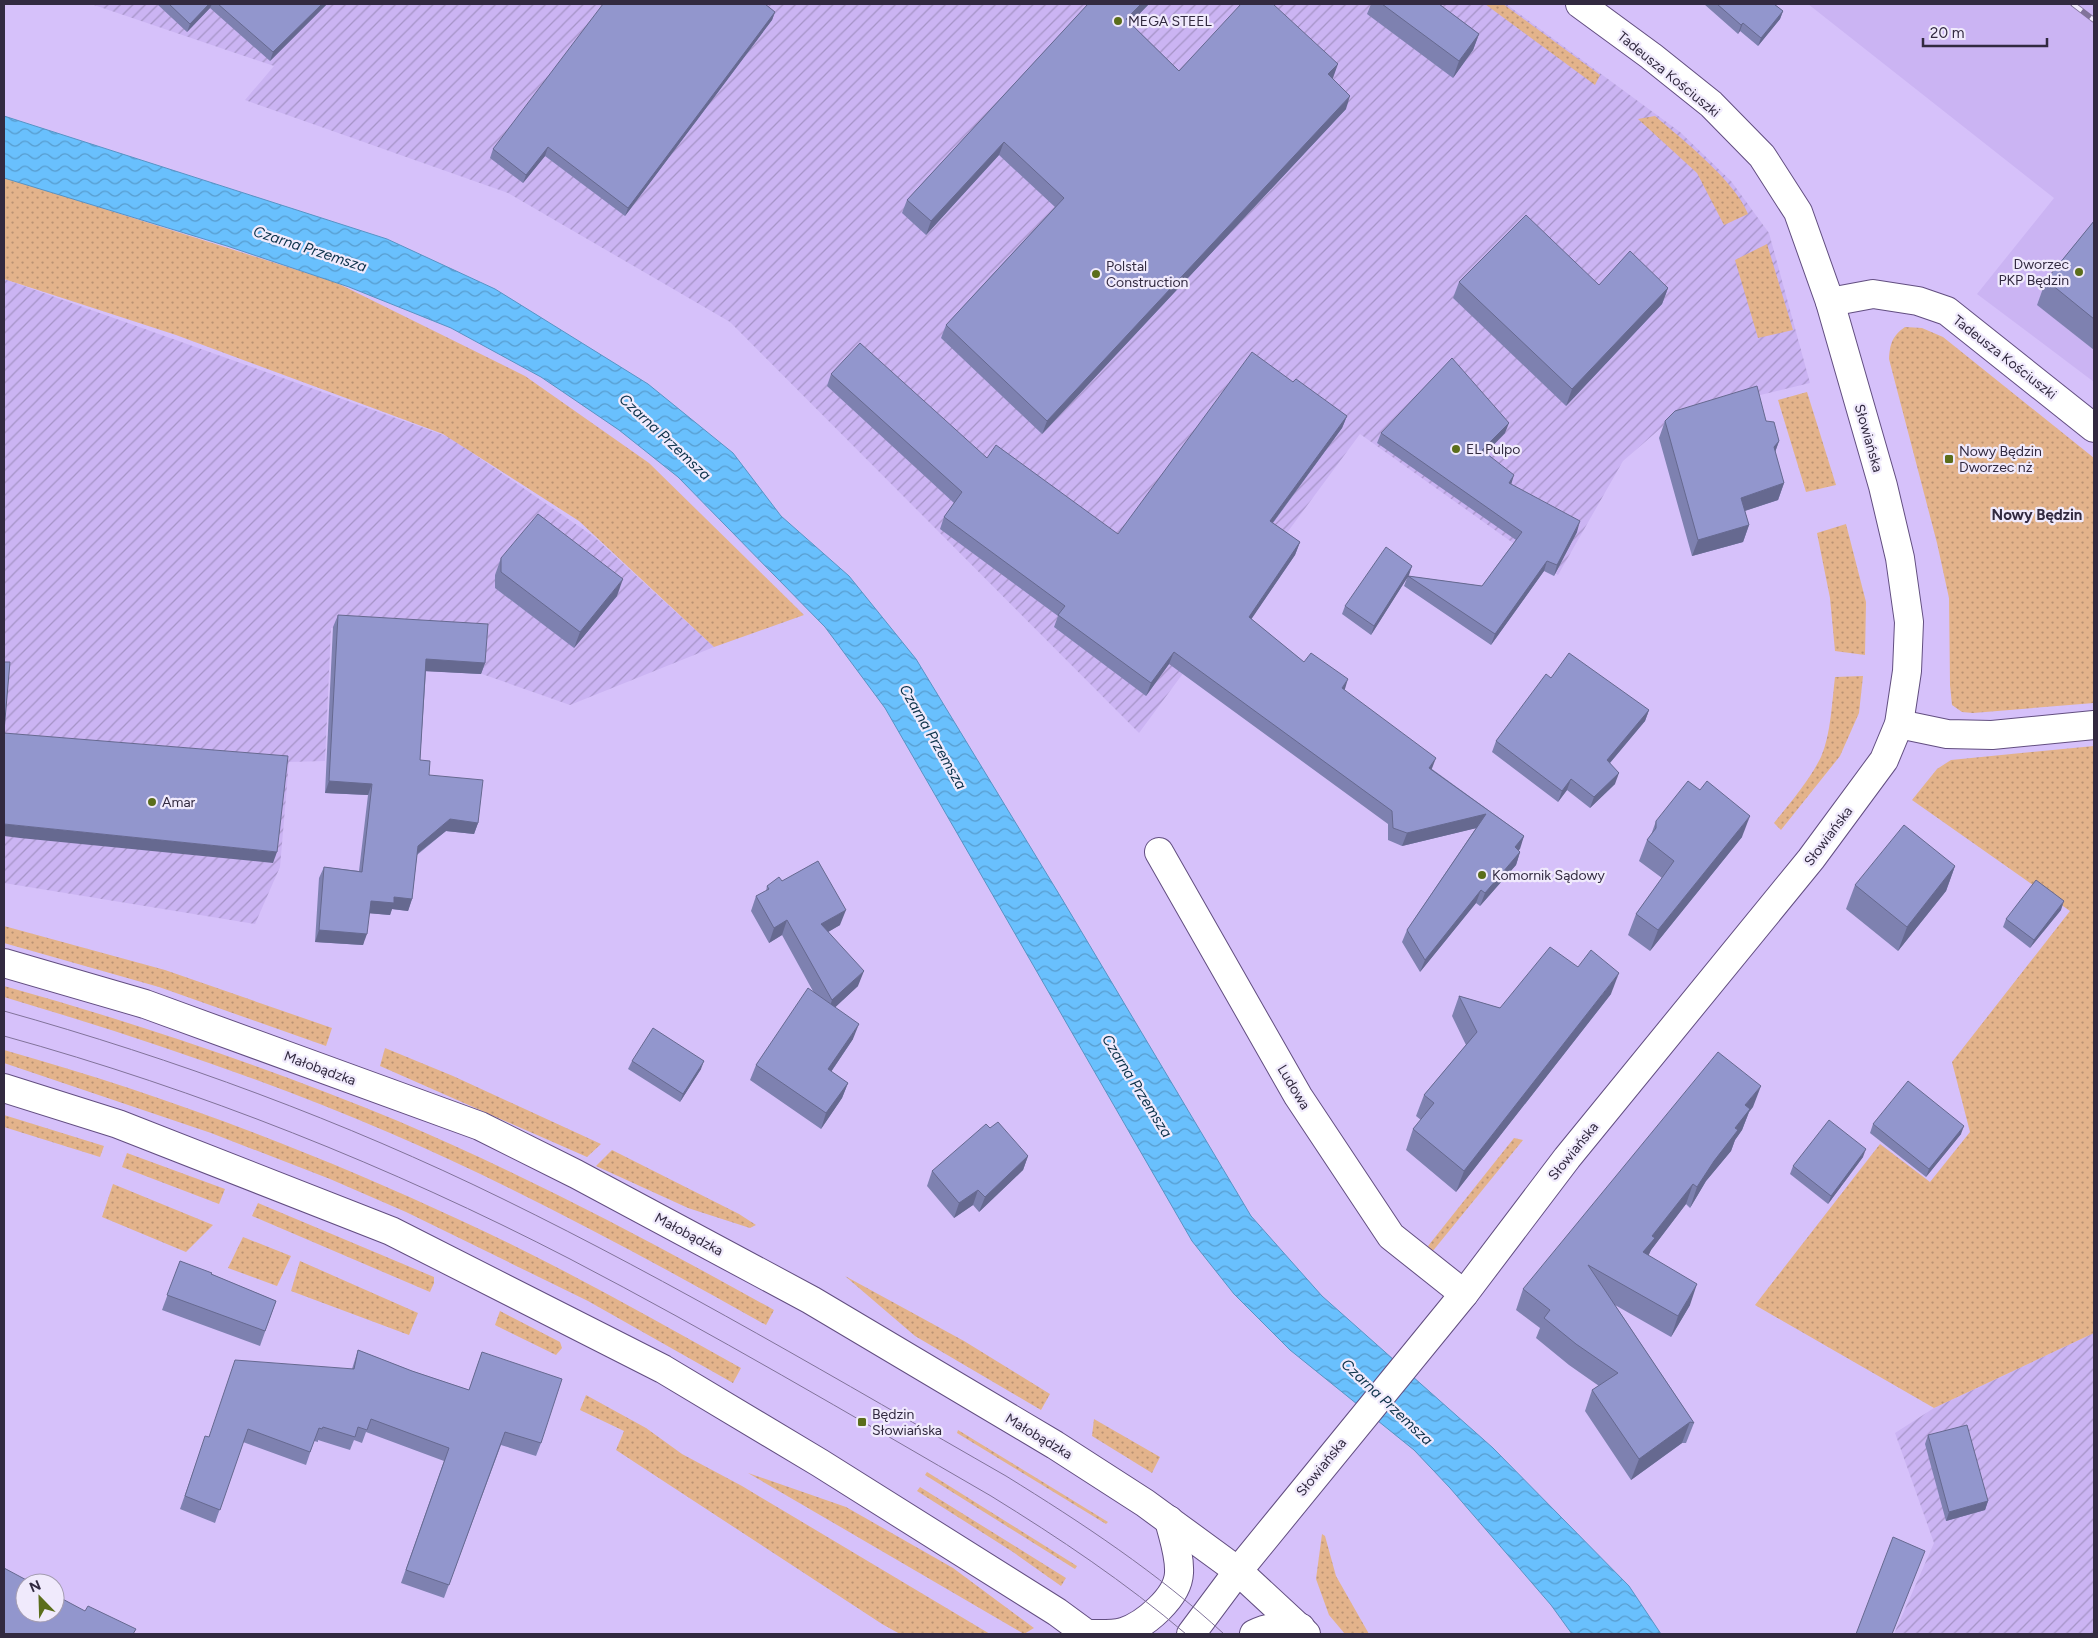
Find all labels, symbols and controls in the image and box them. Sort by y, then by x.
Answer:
place label: MEGA STEEL [1128,13,1213,30]
marker: MEGA STEEL [1112,15,1124,27]
scale bar [1923,15,2047,47]
text: 20 m [1930,24,1964,42]
street label: Tadeusza Kościuszki [1614,28,1723,121]
water label: Czarna Przemsza [251,222,369,276]
place label: Dworzec PKP Będzin [1998,256,2069,289]
place label: Polstal Construction [1106,258,1189,291]
marker: Dworzec PKP Będzin [2073,266,2085,278]
marker: Polstal Construction [1090,268,1102,280]
street label: Tadeusza Kościuszki [1949,312,2060,403]
water label: Czarna Przemsza [616,390,715,484]
street label: Słowiańska [1851,402,1886,474]
place label: EL Pulpo [1466,441,1520,458]
marker: EL Pulpo [1450,443,1462,455]
place label: Nowy Będzin Dworzec nż [1959,443,2042,476]
marker: Nowy Będzin Dworzec nż [1943,453,1955,465]
district label: Nowy Będzin [1992,506,2082,524]
water label: Czarna Przemsza [896,681,970,793]
place label: Amar [162,794,196,811]
marker: Amar [146,796,158,808]
street label: Słowiańska [1801,803,1856,869]
place label: Komornik Sądowy [1492,867,1605,884]
marker: Komornik Sądowy [1476,869,1488,881]
water label: Czarna Przemsza [1098,1031,1176,1141]
street label: Małobądzka [282,1048,358,1089]
street label: Ludowa [1274,1062,1314,1113]
street label: Słowiańska [1545,1119,1602,1184]
street label: Małobądzka [652,1209,726,1260]
water label: Czarna Przemsza [1338,1355,1437,1449]
place label: Będzin Słowiańska [872,1406,942,1439]
street label: Małobądzka [1002,1410,1075,1463]
marker: Będzin Słowiańska [856,1416,868,1428]
street label: Słowiańska [1293,1435,1350,1500]
north arrow [15,1573,65,1623]
text: N [27,1577,43,1596]

